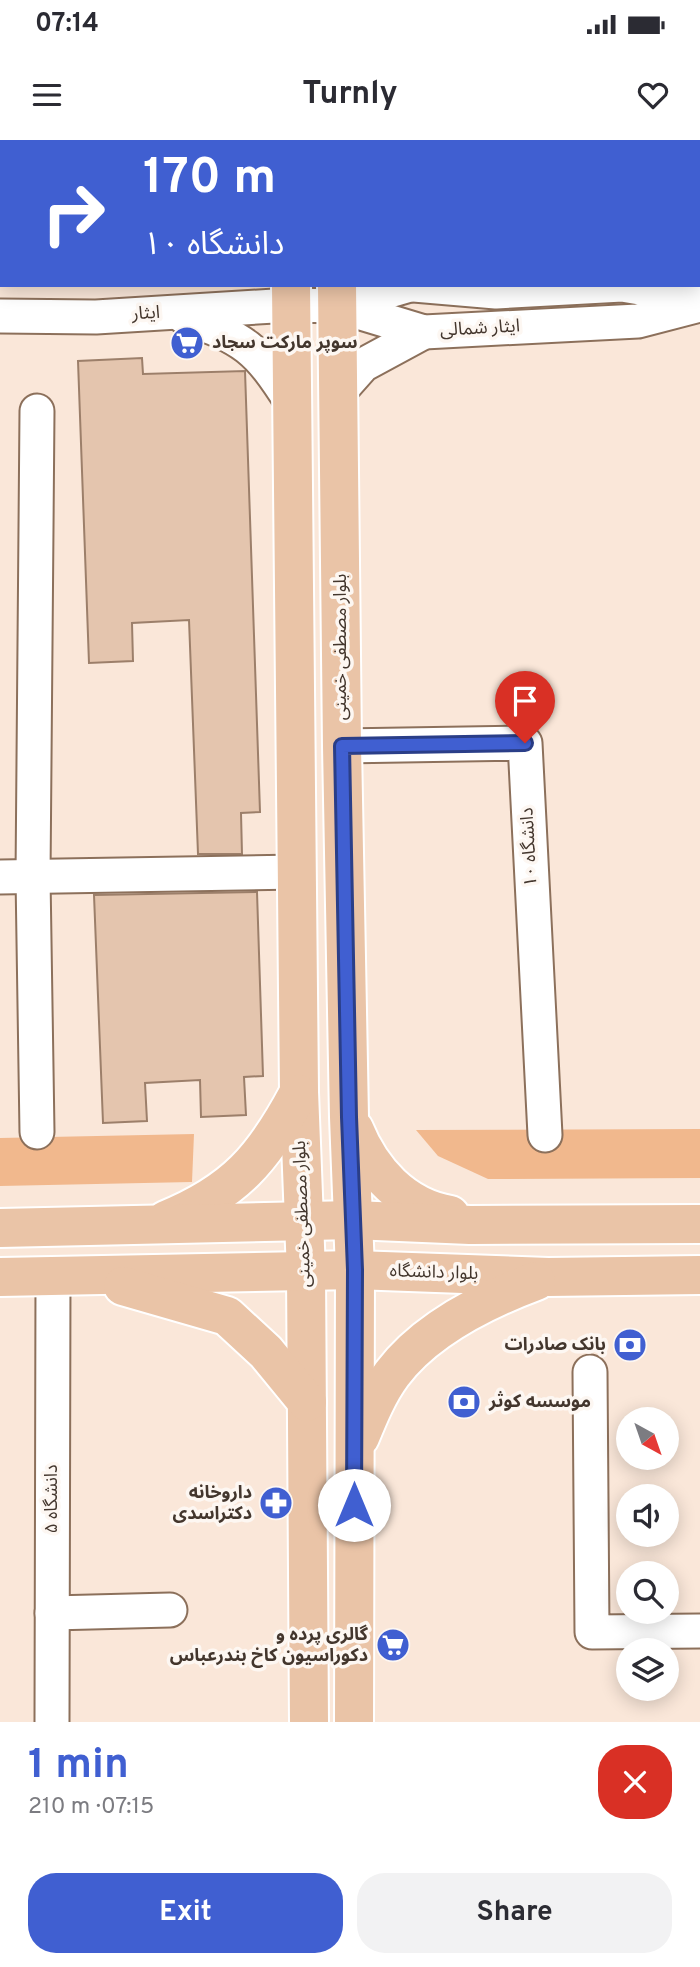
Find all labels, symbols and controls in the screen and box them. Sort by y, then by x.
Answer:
text: 07:14 [35,8,99,41]
text: Turnly [302,75,398,115]
icon: menu [28,76,66,114]
icon: heart [634,76,672,114]
text: 170 m [143,149,276,211]
icon: right [28,168,119,259]
text: دانشگاه ۱۰ [143,226,284,266]
street label: ایثار [130,302,161,326]
street label: ایثار شمالی [439,315,521,343]
supermarket icon: سوپر مارکت سجاد [168,324,206,362]
place label: سوپر مارکت سجاد [212,332,358,355]
street label: بلوار مصطفی خمینی [330,574,353,720]
pin [495,671,555,743]
icon: arrive [506,682,544,720]
street label: دانشگاه ۱۰ [516,807,544,887]
street label: بلوار مصطفی خمینی [289,1140,317,1288]
street label: بلوار دانشگاه [389,1260,479,1286]
bank icon: بانک صادرات [611,1326,649,1364]
place label: بانک صادرات [504,1334,606,1357]
bank icon: موسسه کوثر [445,1383,483,1421]
place label: موسسه کوثر [488,1391,591,1414]
north arrow [616,1407,679,1470]
map controls [616,1407,679,1701]
street label: دانشگاه ۵ [41,1464,64,1534]
position arrow [317,1468,391,1542]
place label: داروخانه دکتراسدی [172,1482,252,1526]
pharmacy icon: داروخانه دکتراسدی [257,1484,295,1522]
button: sound [616,1484,679,1547]
button: search [616,1561,679,1624]
place label: گالری پرده و دکوراسیون کاخ بندرعباس [170,1624,369,1668]
supermarket icon: گالری پرده و دکوراسیون کاخ بندرعباس [374,1626,412,1664]
button: layers [616,1638,679,1701]
text: 1 min [28,1740,129,1793]
button: close [598,1745,672,1819]
text: 210 m · 07:15 [28,1793,154,1822]
button: Exit [28,1873,343,1953]
button: Share [357,1873,672,1953]

